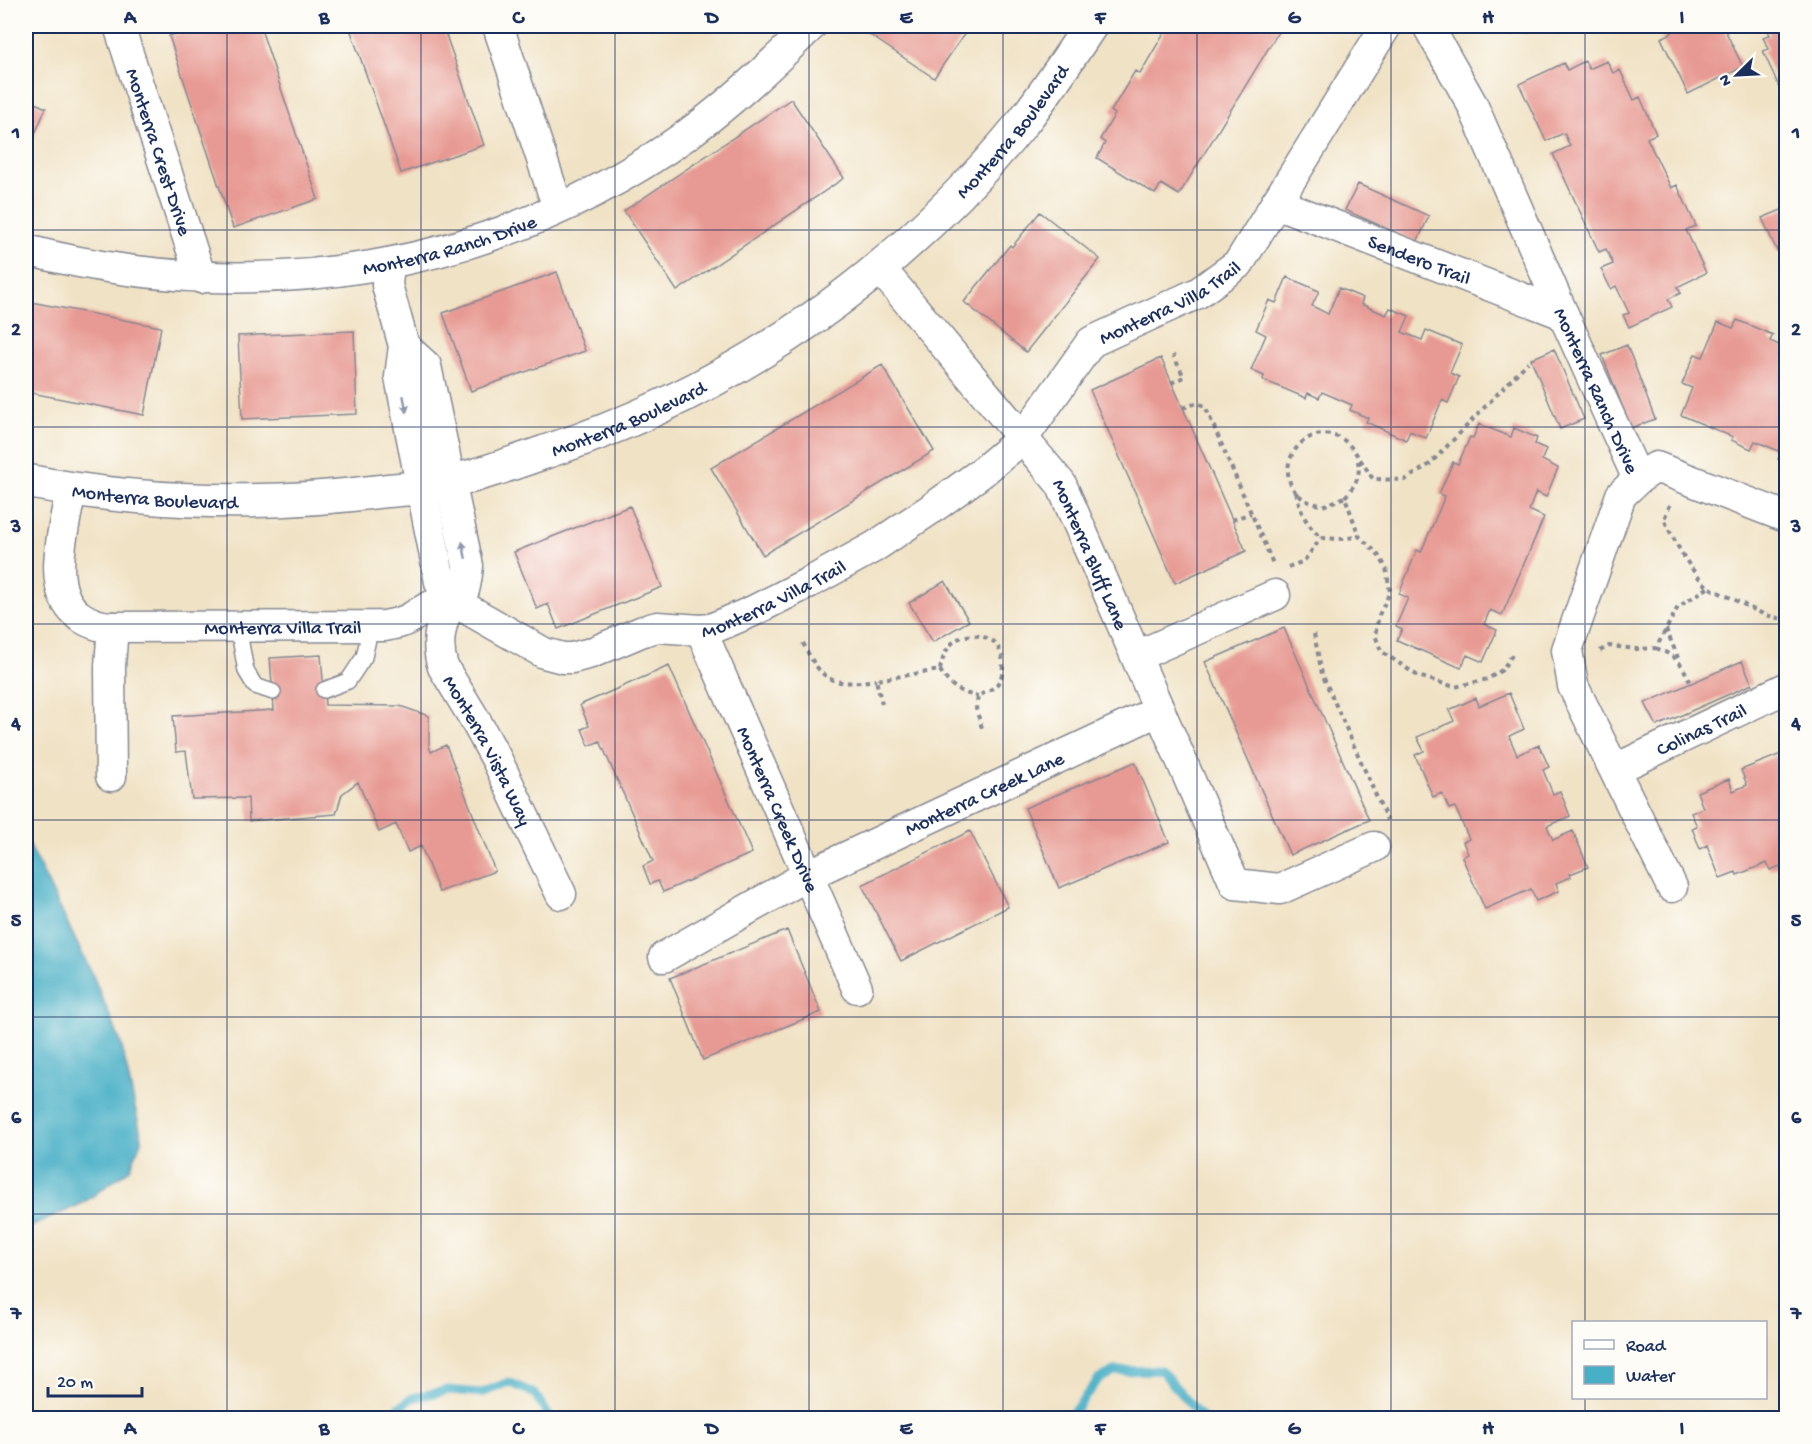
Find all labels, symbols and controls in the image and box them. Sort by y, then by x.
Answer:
text: A [123,8,138,31]
text: B [318,8,330,31]
text: C [512,8,526,31]
text: D [703,8,719,31]
text: E [900,8,914,31]
text: F [1094,8,1107,31]
text: G [1288,8,1302,31]
text: H [1482,8,1494,31]
text: I [1680,8,1685,31]
north arrow [1707,45,1767,105]
street label: Monterra Boulevard [953,60,1077,205]
street label: Monterra Crest Drive [119,66,195,240]
text: N [1715,71,1737,88]
text: 1 [11,123,20,146]
text: 1 [1791,123,1800,146]
street label: Monterra Ranch Drive [361,211,541,282]
street label: Sendero Trail [1364,232,1473,292]
street label: Monterra Villa Trail [1097,257,1247,352]
street label: Monterra Ranch Drive [1547,305,1642,479]
text: 2 [11,320,21,343]
text: 2 [1791,320,1801,343]
street label: Monterra Boulevard [549,377,713,464]
one-way arrow [401,395,410,414]
street label: Monterra Bluff Lane [1045,477,1131,635]
street label: Monterra Boulevard [70,481,240,516]
text: 3 [10,517,21,540]
text: 3 [1790,517,1801,540]
one-way arrow [459,541,469,559]
street label: Monterra Villa Trail [701,557,851,645]
street label: Monterra Villa Trail [204,618,362,642]
street label: Monterra Vista Way [436,672,535,830]
street label: Colinas Trail [1653,700,1751,763]
text: 4 [10,714,21,737]
text: 4 [1790,714,1801,737]
street label: Monterra Creek Drive [730,724,822,897]
street label: Monterra Creek Lane [902,748,1069,843]
text: 5 [11,911,22,934]
text: 5 [1791,911,1802,934]
text: 6 [11,1108,22,1131]
text: 6 [1791,1108,1802,1131]
text: 7 [10,1304,23,1327]
text: 7 [1790,1304,1803,1327]
legend [1572,1321,1767,1399]
text: Road [1626,1337,1667,1358]
scale bar [48,1360,142,1398]
text: Water [1626,1367,1676,1388]
text: 20 m [57,1373,93,1394]
text: A [123,1419,138,1442]
text: B [318,1419,330,1442]
text: C [512,1419,526,1442]
text: D [703,1419,719,1442]
text: E [900,1419,914,1442]
text: F [1094,1419,1107,1442]
text: G [1288,1419,1302,1442]
text: H [1482,1419,1494,1442]
text: I [1680,1419,1685,1442]

